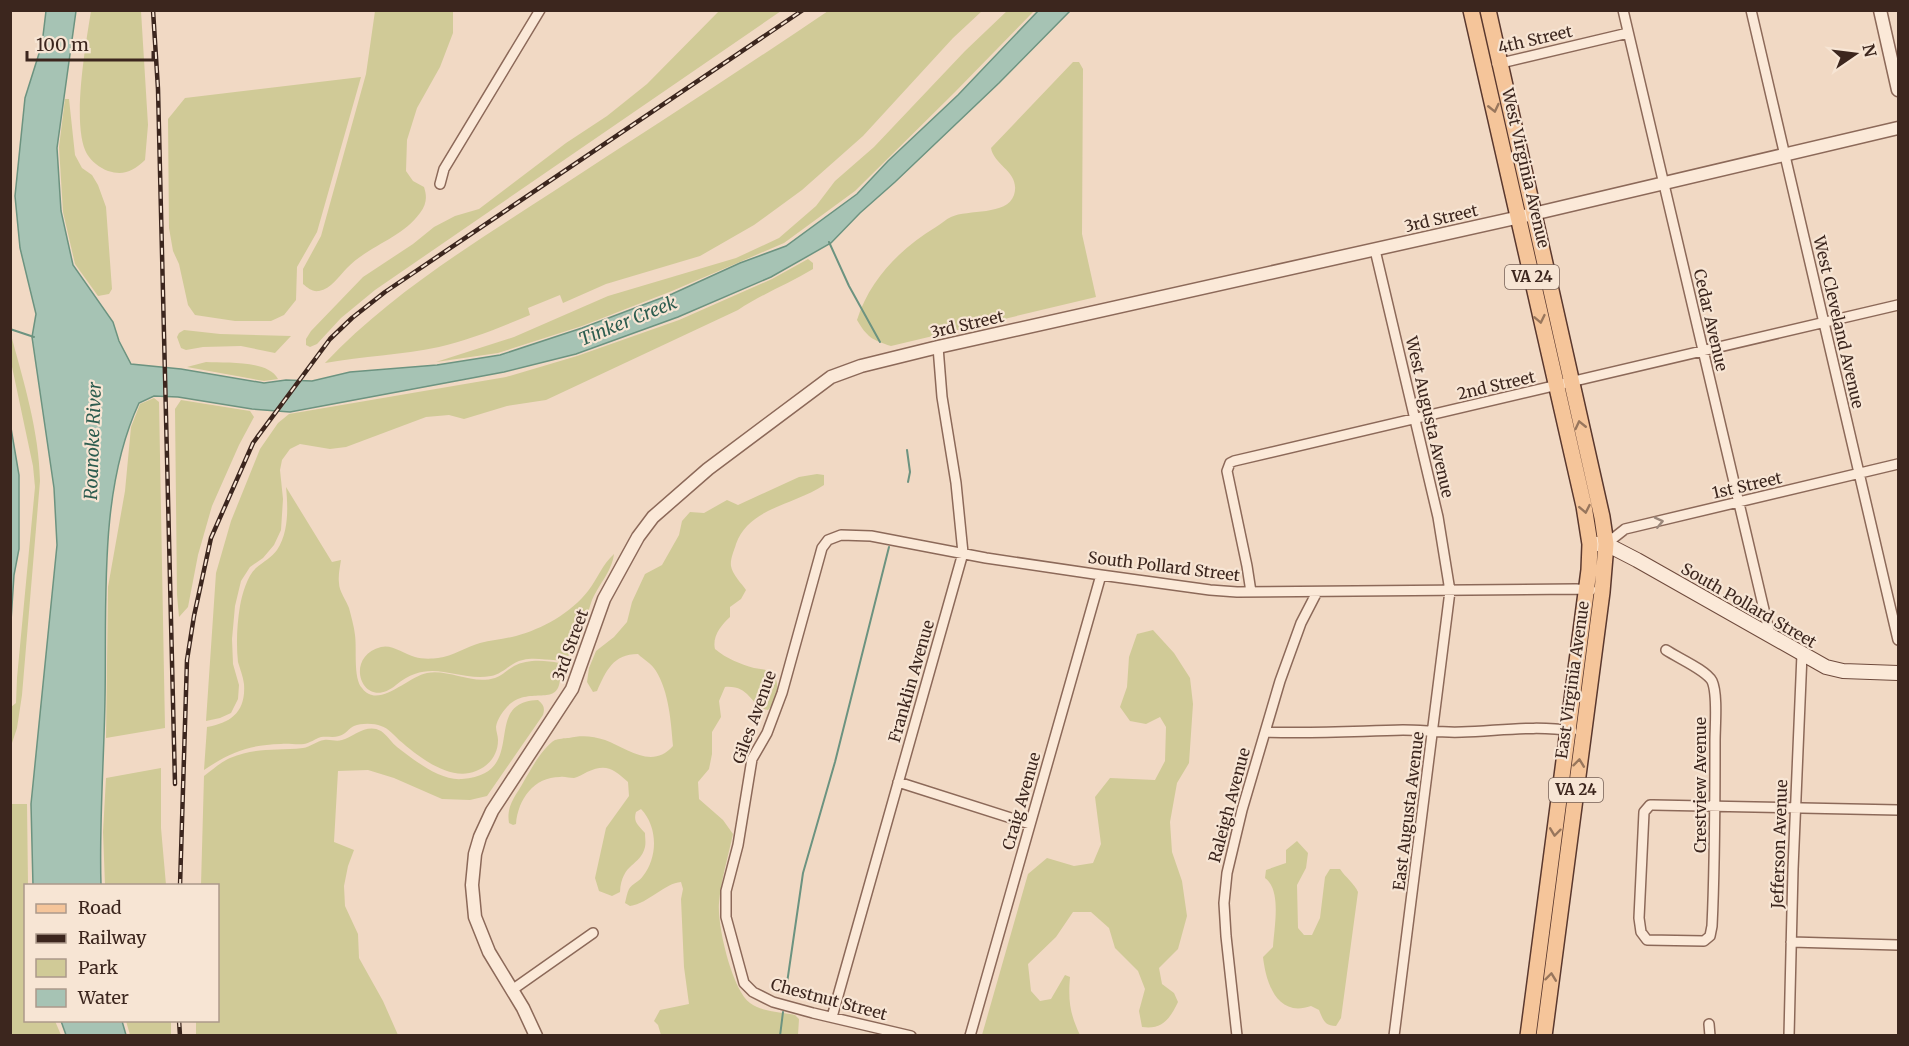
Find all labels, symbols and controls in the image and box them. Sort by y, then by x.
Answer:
street label: 4th Street [1496,21,1575,57]
scale bar [27,24,153,62]
north arrow [1825,24,1885,84]
text: 100 m [36,33,89,56]
text: N [1858,42,1881,59]
street label: West Virginia Avenue [1498,85,1554,250]
one-way arrow [1487,103,1500,113]
street label: 3rd Street [1402,200,1480,236]
street label: West Cleveland Avenue [1809,233,1869,410]
road number: VA 24 [1505,265,1559,289]
street label: Cedar Avenue [1690,267,1732,373]
water label: Tinker Creek [576,290,680,351]
street label: 3rd Street [928,306,1006,342]
one-way arrow [1533,314,1546,324]
street label: West Augusta Avenue [1401,333,1458,500]
street label: 2nd Street [1455,366,1538,404]
water label: Roanoke River [79,381,106,501]
one-way arrow [1575,421,1588,431]
street label: 1st Street [1710,467,1784,503]
one-way arrow [1578,504,1591,514]
one-way arrow [1654,516,1664,529]
street label: South Pollard Street [1087,547,1242,585]
street label: South Pollard Street [1678,558,1821,652]
street label: East Virginia Avenue [1551,600,1593,760]
street label: 3rd Street [548,606,592,684]
street label: Franklin Avenue [884,617,938,745]
street label: Giles Avenue [728,668,780,766]
street label: Crestview Avenue [1690,717,1710,853]
street label: East Augusta Avenue [1388,730,1428,892]
street label: Raleigh Avenue [1204,745,1254,865]
street label: Craig Avenue [998,750,1044,852]
one-way arrow [1572,759,1585,768]
road number: VA 24 [1549,778,1603,802]
street label: Jefferson Avenue [1767,779,1791,910]
one-way arrow [1549,827,1561,836]
legend [24,884,219,1022]
text: Road [78,896,122,919]
text: Railway [78,926,147,949]
text: Park [78,956,119,979]
one-way arrow [1545,973,1557,982]
street label: Chestnut Street [769,974,890,1024]
text: Water [77,986,129,1009]

